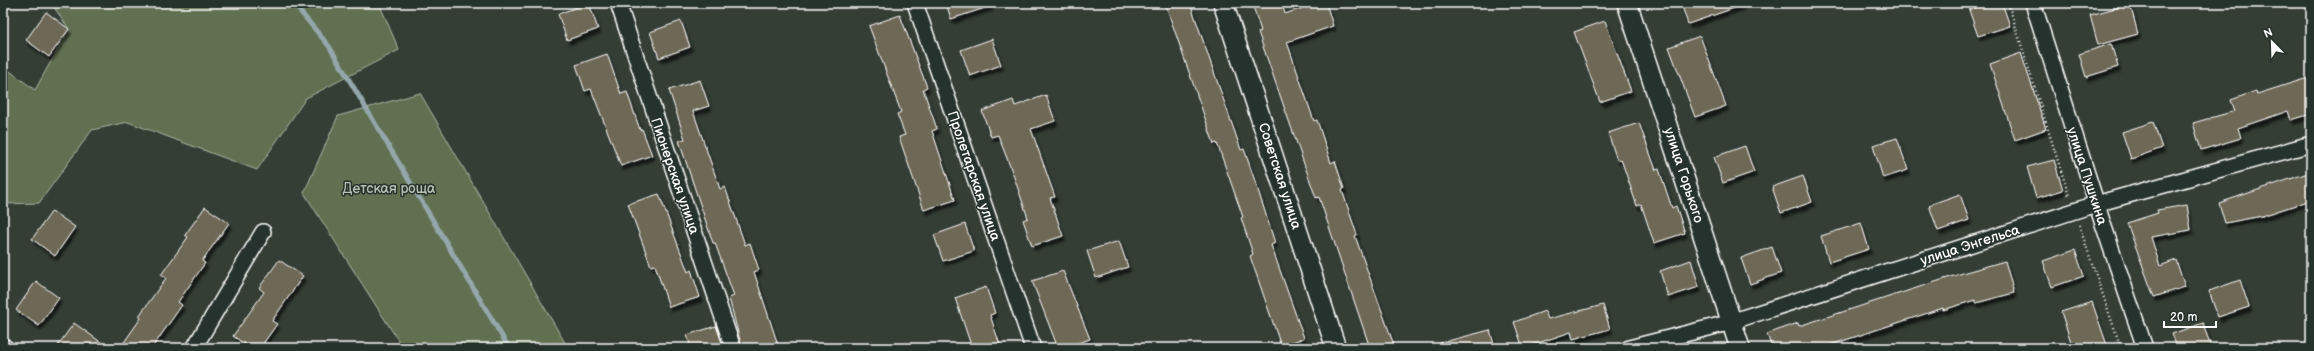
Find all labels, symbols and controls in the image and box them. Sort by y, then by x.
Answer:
north arrow [2252,22,2292,62]
text: N [2262,26,2275,41]
street label: Пролетарская улица [944,109,1004,244]
street label: Пионерская улица [647,116,703,237]
street label: Советская улица [1255,121,1305,232]
street label: улица Горького [1661,125,1707,225]
street label: улица Пушкина [2063,125,2111,228]
park label: Детская роща [343,180,436,197]
street label: улица Энгельса [1918,221,2022,269]
scale bar [2164,303,2216,329]
text: 20 m [2170,310,2197,325]

